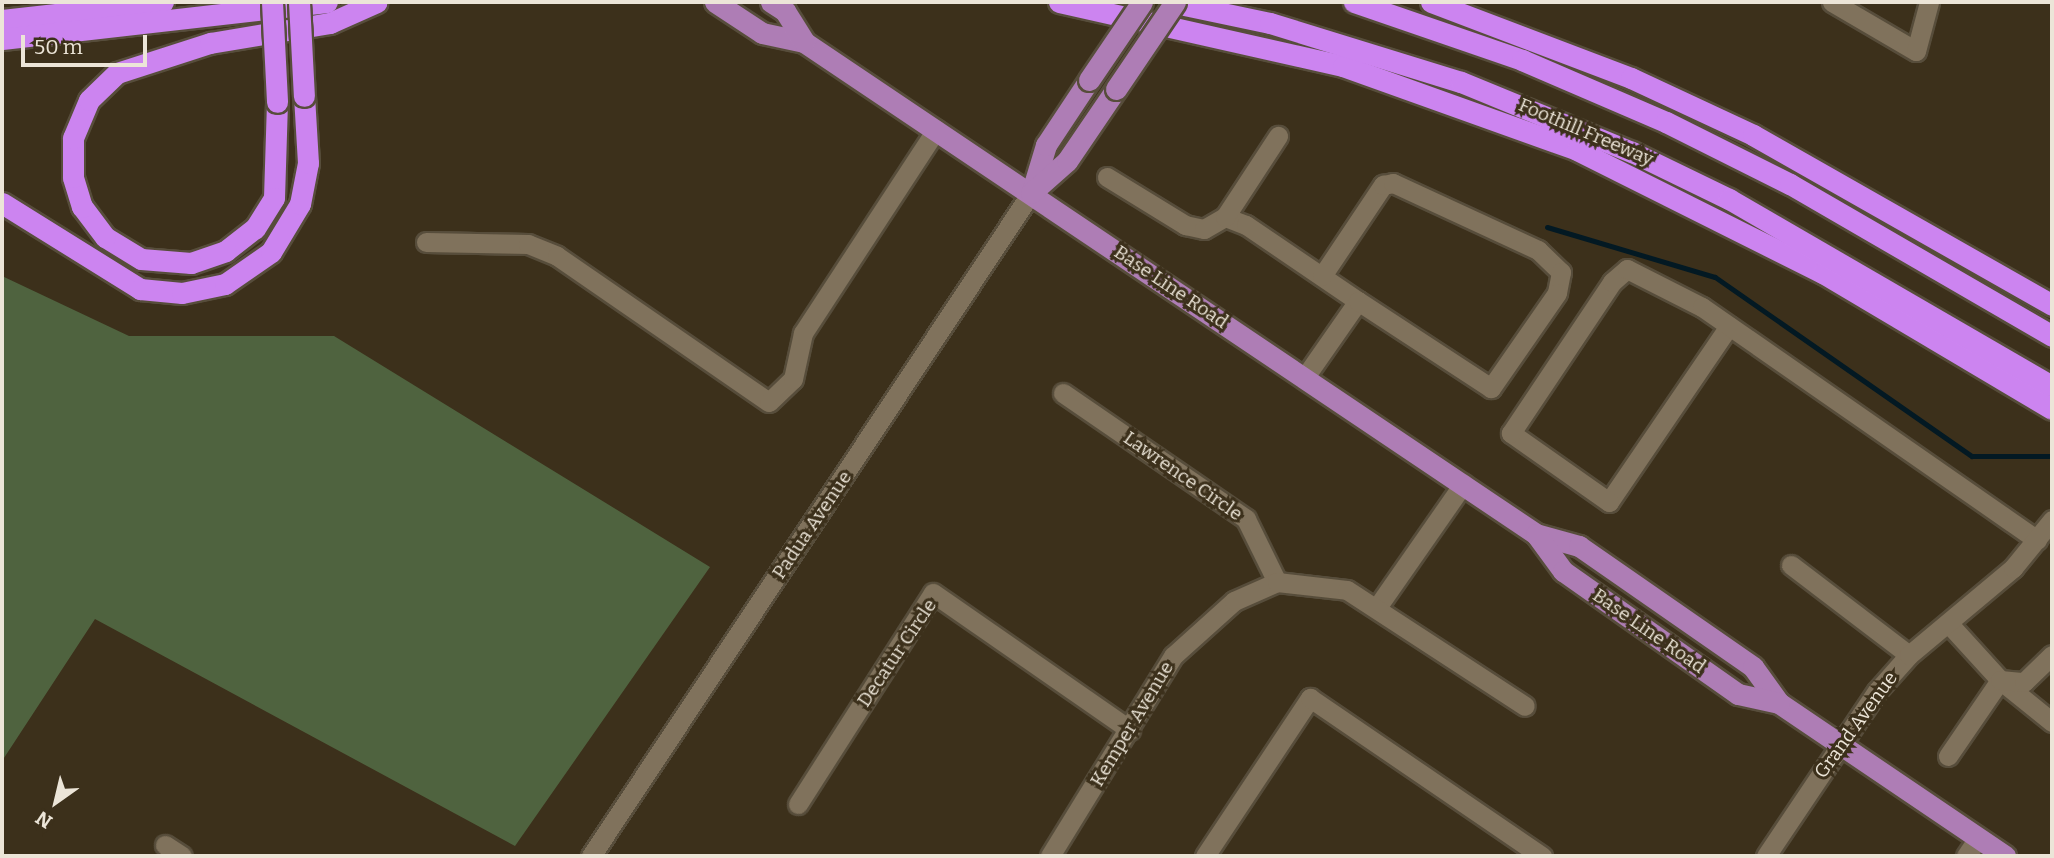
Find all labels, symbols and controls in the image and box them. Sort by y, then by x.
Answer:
scale bar [24,21,150,65]
text: 50 m [34,34,83,60]
street label: Foothill Freeway [1515,93,1657,171]
street label: Base Line Road [1110,241,1232,333]
street label: Lawrence Circle [1119,427,1247,525]
street label: Padua Avenue [768,467,856,583]
street label: Base Line Road [1588,584,1710,678]
street label: Decatur Circle [853,595,941,711]
street label: Kemper Avenue [1086,657,1178,791]
street label: Grand Avenue [1810,667,1902,783]
north arrow [21,767,91,837]
text: N [31,806,56,833]

